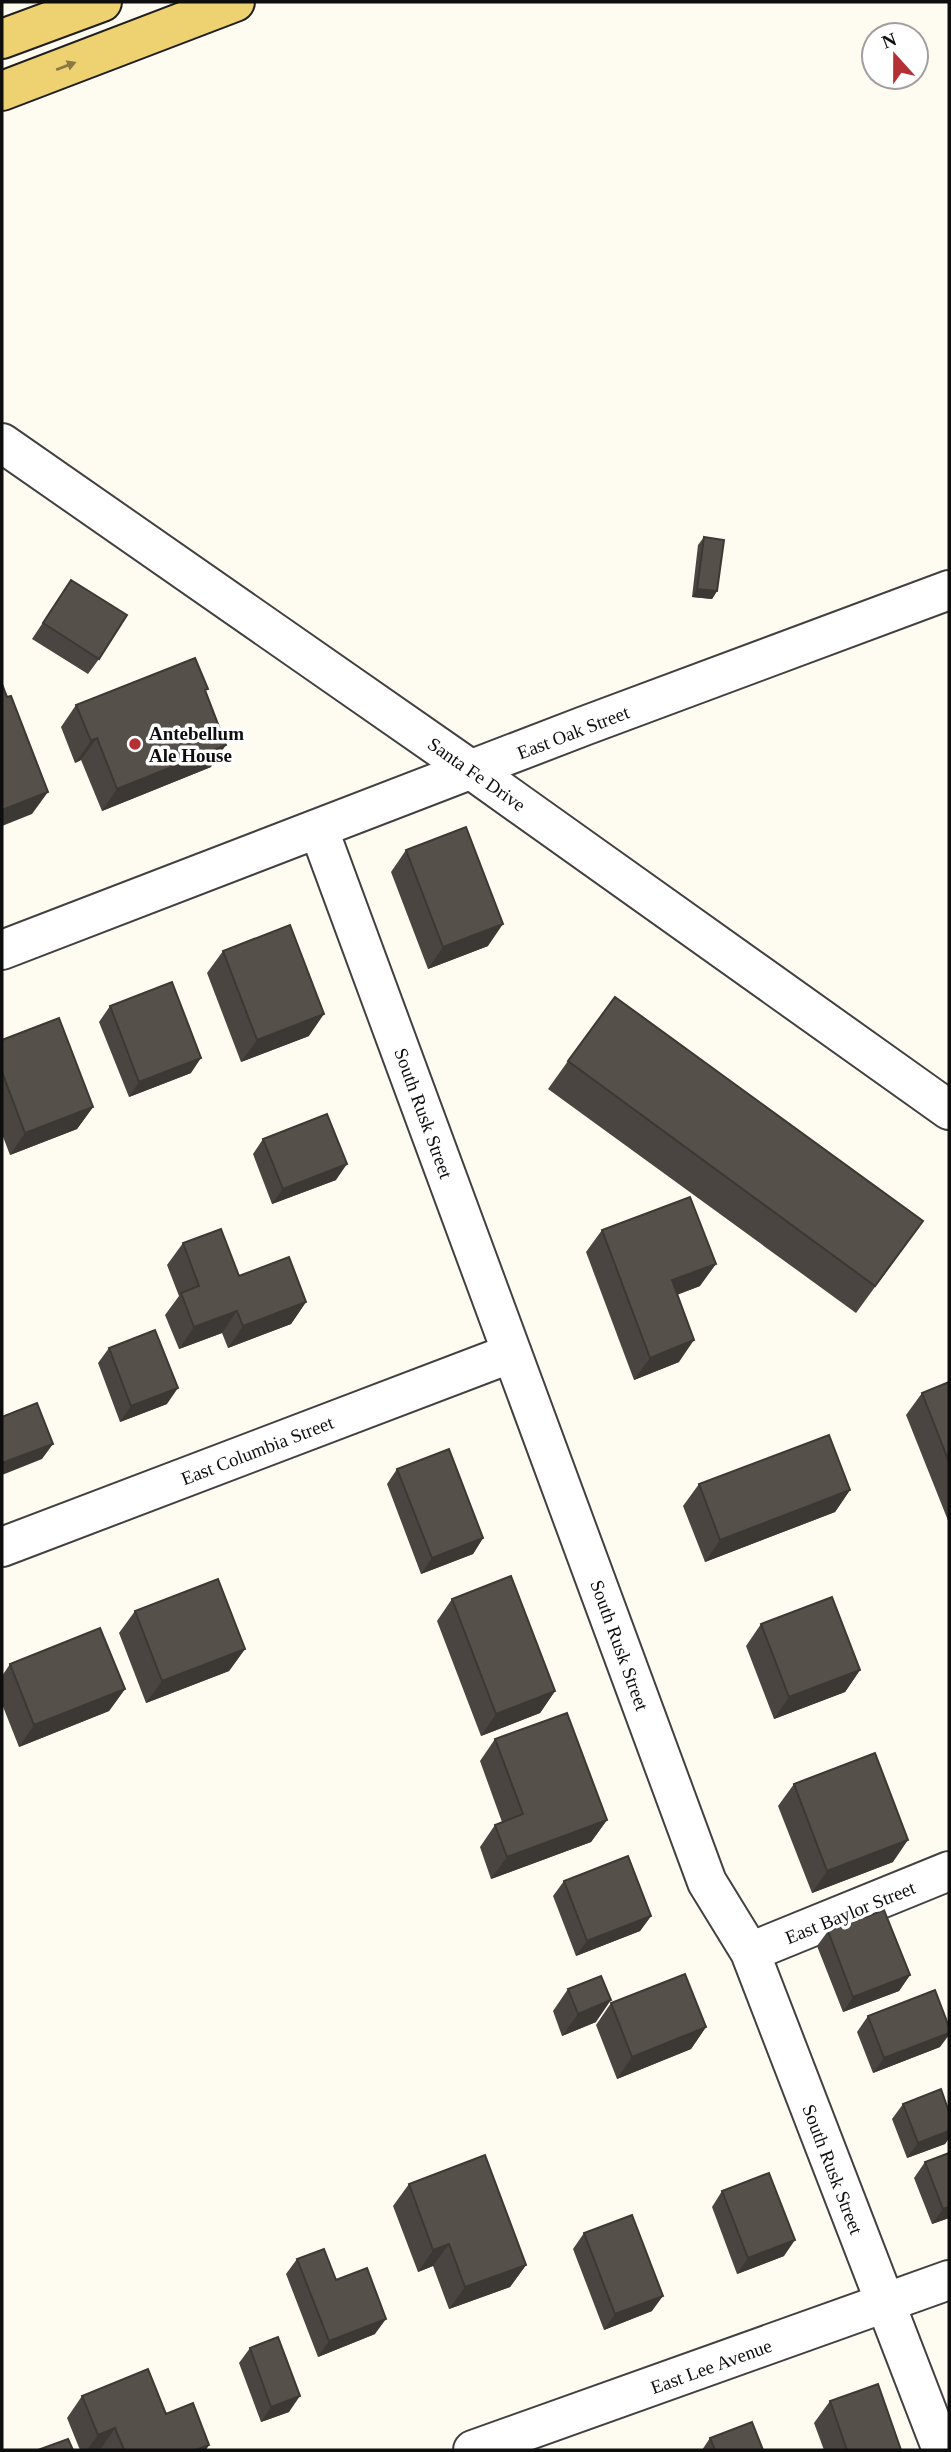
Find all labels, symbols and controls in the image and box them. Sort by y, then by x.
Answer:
north arrow [860,21,930,91]
text: N [879,28,900,53]
one-way arrow [55,61,76,72]
street label: East Oak Street [514,701,633,763]
place label: Antebellum Ale House [149,723,244,766]
street label: Santa Fe Drive [424,733,529,816]
marker: Antebellum Ale House [127,736,143,752]
street label: South Rusk Street [390,1045,457,1182]
street label: East Columbia Street [178,1411,337,1489]
street label: South Rusk Street [586,1577,653,1714]
street label: East Baylor Street [782,1877,919,1948]
street label: South Rusk Street [798,2101,867,2238]
street label: East Lee Avenue [648,2335,775,2398]

